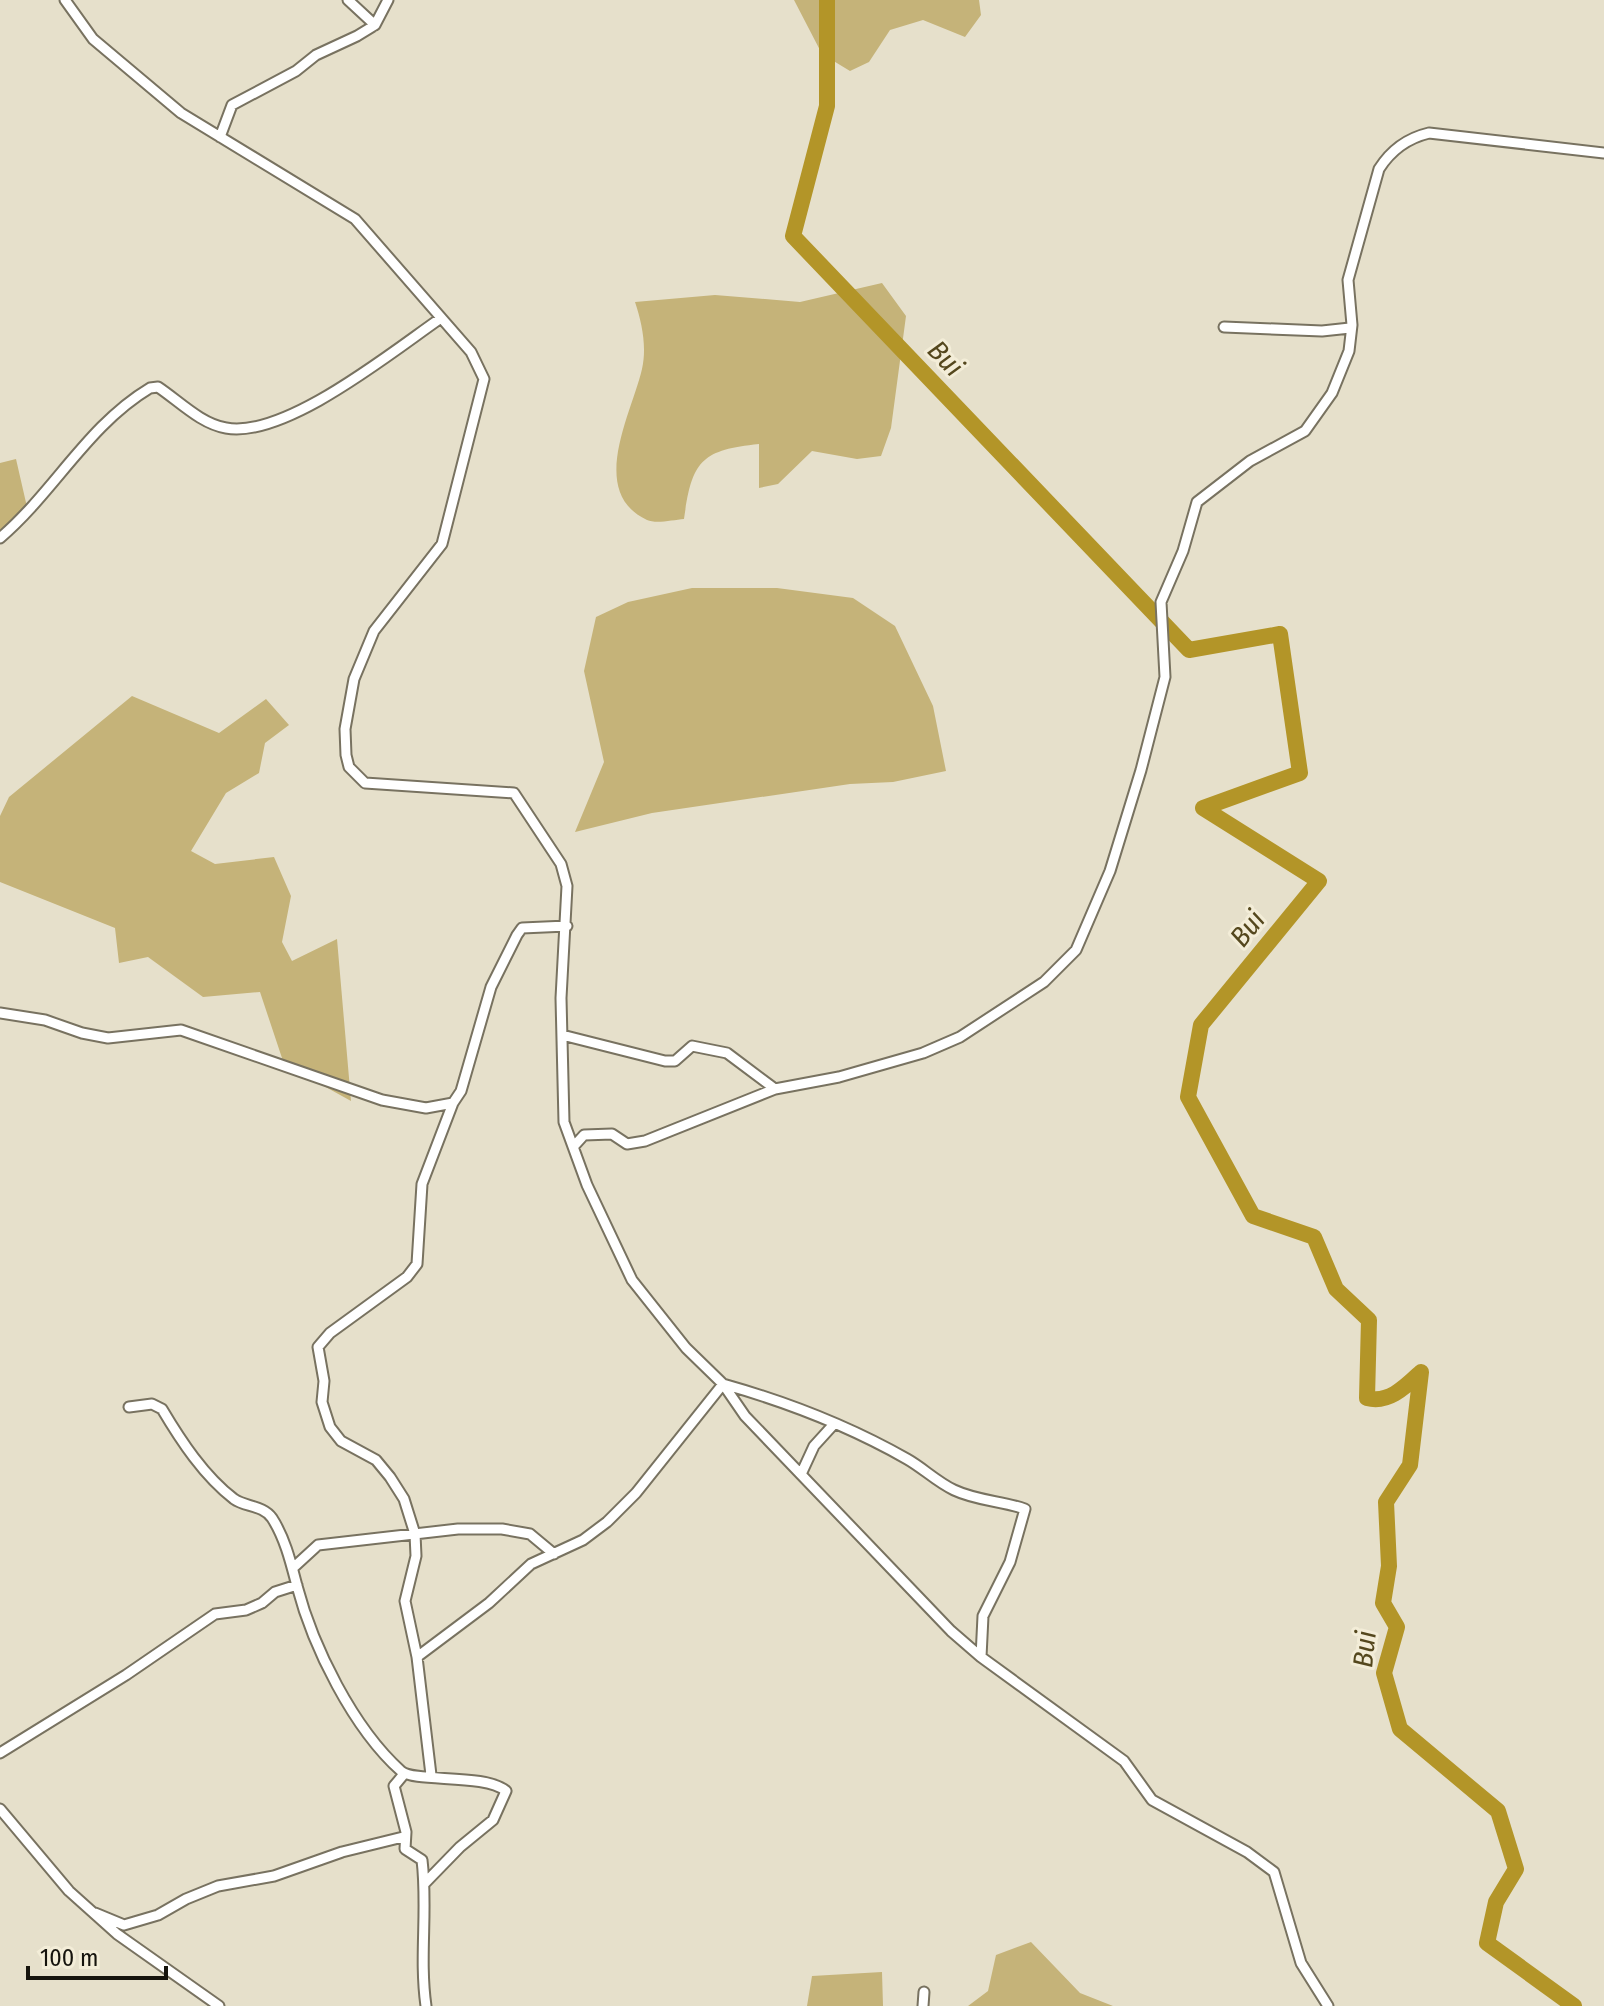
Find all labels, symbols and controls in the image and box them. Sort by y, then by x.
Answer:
water label: Bui [921,334,970,383]
water label: Bui [1223,904,1272,953]
water label: Bui [1346,1629,1383,1669]
scale bar [28,1930,166,1980]
text: 100 m [40,1944,98,1972]

